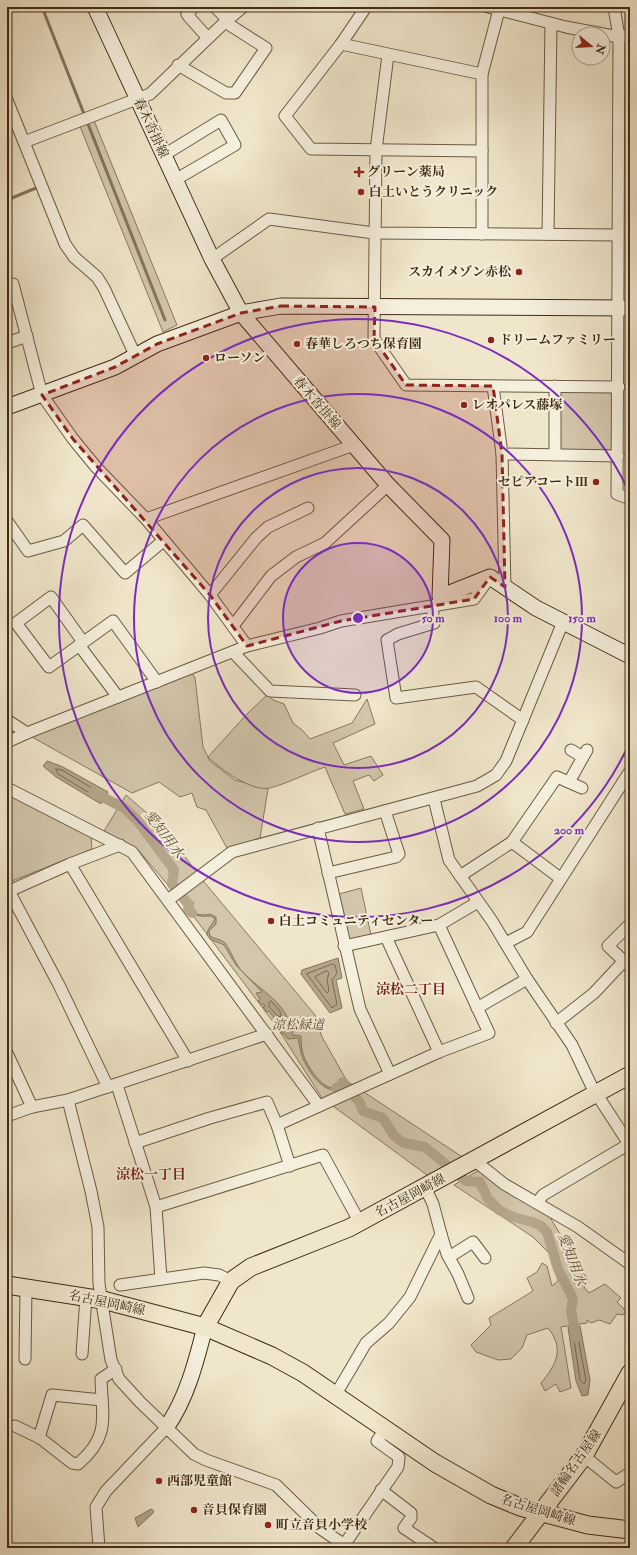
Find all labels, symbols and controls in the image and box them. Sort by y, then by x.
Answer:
north arrow [571,26,611,66]
text: N [592,41,608,57]
street label: 春木沓掛線 [130,95,172,161]
place label: グリーン薬局 [367,164,445,180]
marker: グリーン薬局 [354,167,364,177]
place label: 白土いとうクリニック [369,184,498,200]
marker: 白土いとうクリニック [356,187,366,197]
place label: スカイメゾン赤松 [408,264,511,280]
marker: スカイメゾン赤松 [514,267,524,277]
place label: ドリームファミリー [499,332,616,348]
marker: ドリームファミリー [486,335,496,345]
place label: 春華しろつち保育園 [305,336,422,352]
marker: 春華しろつち保育園 [292,339,302,349]
place label: ローソン [214,350,265,366]
marker: ローソン [201,353,211,363]
street label: 春木沓掛線 [290,373,344,433]
place label: レオパレス藤塚 [472,397,562,413]
marker: レオパレス藤塚 [459,400,469,410]
place label: セピアコートⅢ [498,474,588,490]
marker: セピアコートⅢ [591,477,601,487]
centre of rings [351,611,365,625]
text: 50 m [421,611,445,626]
text: 100 m [494,611,523,626]
text: 150 m [568,611,596,626]
water label: 愛知用水 [140,807,189,863]
text: 200 m [554,823,585,838]
place label: 白土コミュニティセンター [279,913,433,929]
marker: 白土コミュニティセンター [266,916,276,926]
district label: 涼松二丁目 [376,981,446,998]
park label: 涼松緑道 [272,1017,326,1033]
district label: 涼松一丁目 [116,1166,186,1183]
street label: 名古屋岡崎線 [372,1171,448,1221]
water label: 愛知用水 [554,1230,591,1290]
street label: 名古屋岡崎線 [67,1287,147,1319]
street label: 諸輪名古屋線 [547,1426,605,1500]
place label: 西部児童館 [167,1473,232,1489]
marker: 西部児童館 [154,1476,164,1486]
street label: 名古屋岡崎線 [498,1491,578,1529]
place label: 音貝保育園 [202,1502,267,1518]
marker: 音貝保育園 [189,1505,199,1515]
place label: 町立音貝小学校 [276,1517,368,1533]
marker: 町立音貝小学校 [263,1520,273,1530]

